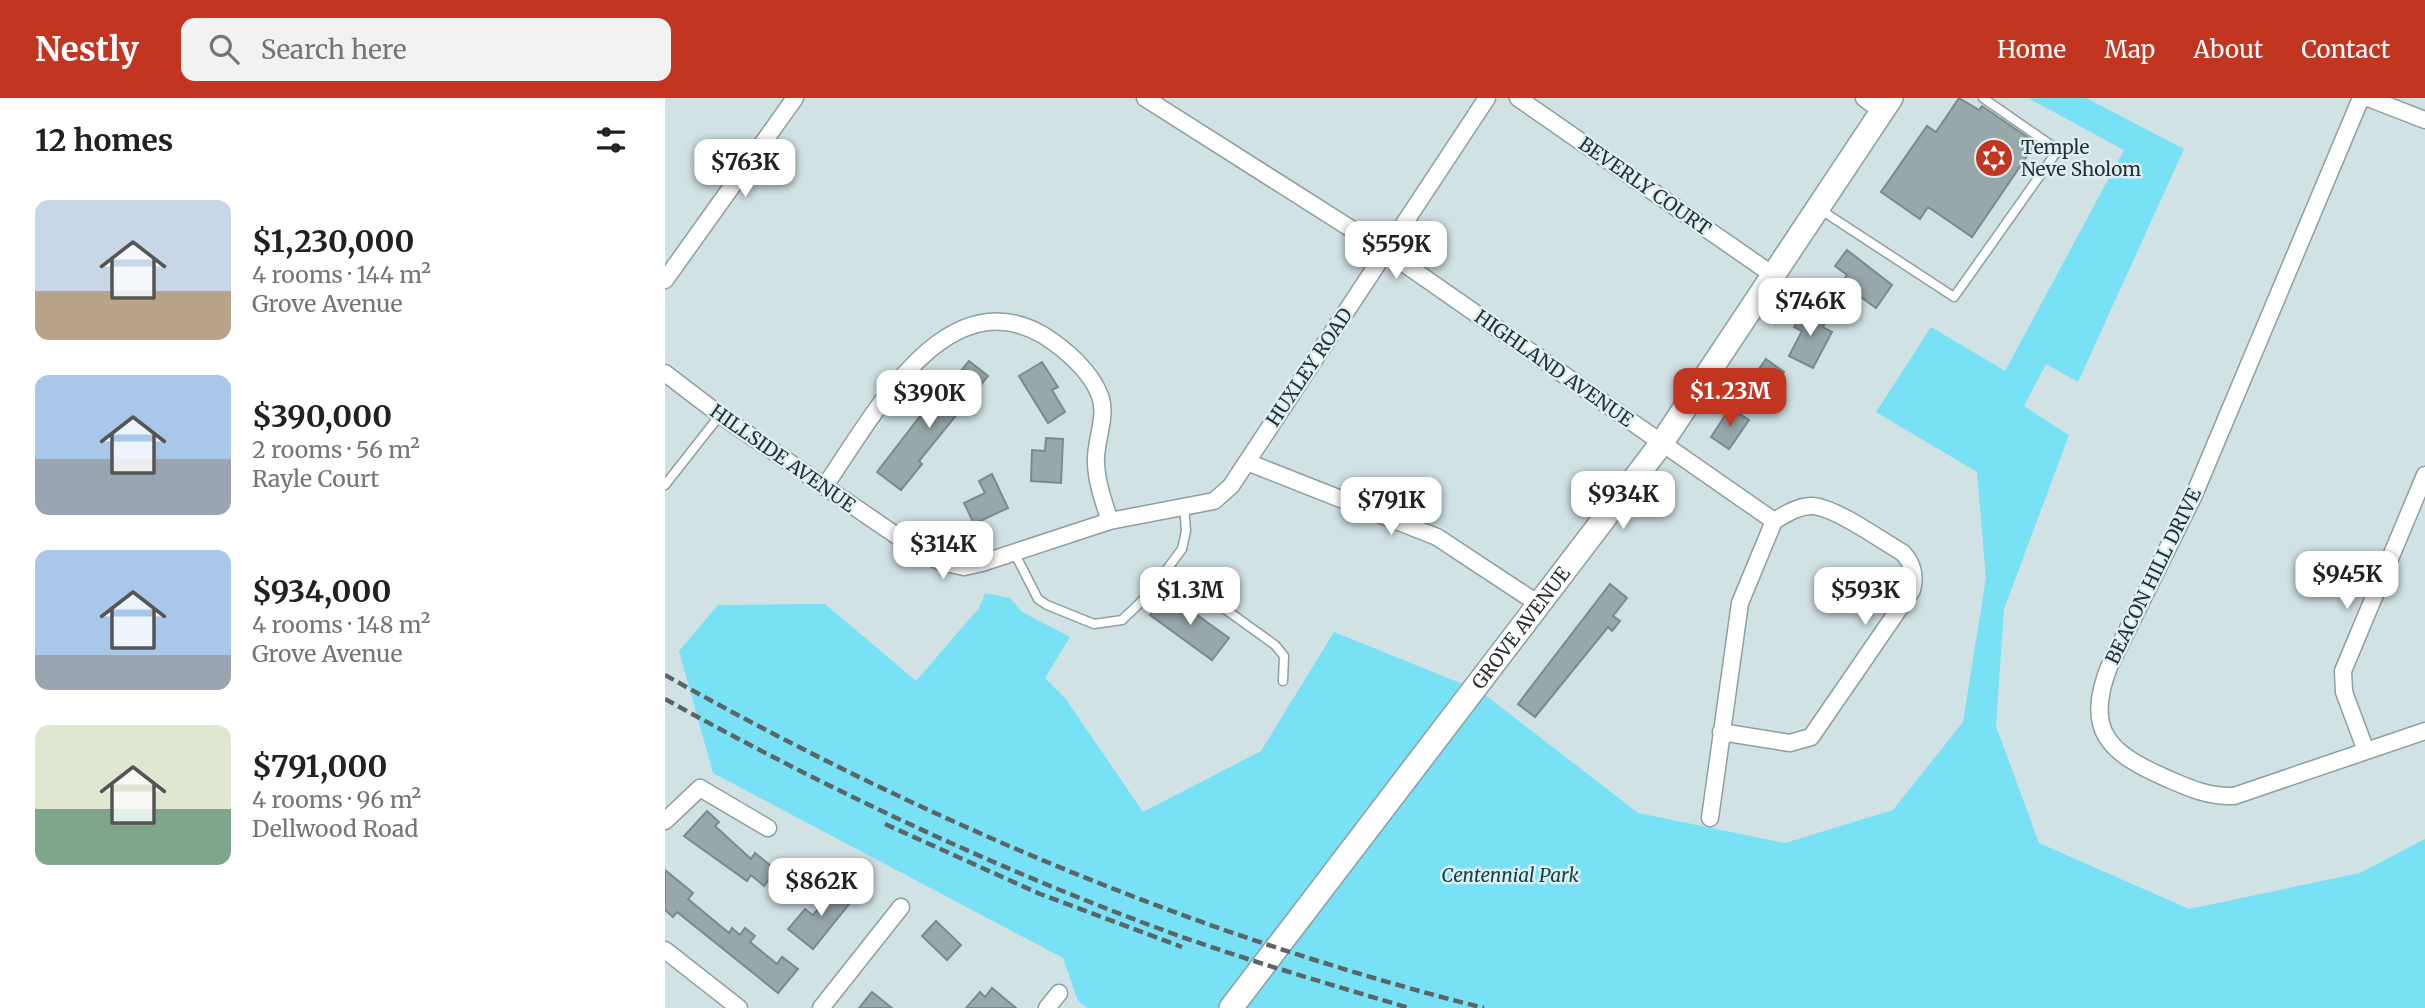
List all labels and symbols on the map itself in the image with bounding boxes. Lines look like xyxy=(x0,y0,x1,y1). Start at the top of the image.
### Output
street label: BEVERLY COURT xyxy=(1574,131,1716,241)
place label: Temple Neve Sholom xyxy=(2021,135,2141,181)
synagogue icon: Temple Neve Sholom xyxy=(1973,137,2015,179)
pin: $763K xyxy=(696,140,794,199)
pin: $559K xyxy=(1347,222,1445,281)
pin: $746K xyxy=(1761,278,1859,338)
street label: HUXLEY ROAD xyxy=(1261,303,1357,431)
street label: HIGHLAND AVENUE xyxy=(1470,304,1638,432)
pin: $1.23M xyxy=(1673,368,1787,428)
pin: $390K xyxy=(880,370,978,430)
street label: HILLSIDE AVENUE xyxy=(706,399,860,517)
pin: $934K xyxy=(1574,472,1672,531)
pin: $791K xyxy=(1342,478,1440,537)
street label: BEACON HILL DRIVE xyxy=(2100,484,2206,668)
pin: $314K xyxy=(894,522,992,581)
pin: $945K xyxy=(2298,552,2396,611)
street label: GROVE AVENUE xyxy=(1467,562,1575,694)
pin: $1.3M xyxy=(1141,568,1239,627)
pin: $593K xyxy=(1816,568,1914,627)
pin: $862K xyxy=(772,858,870,918)
park label: Centennial Park xyxy=(1441,863,1579,887)

